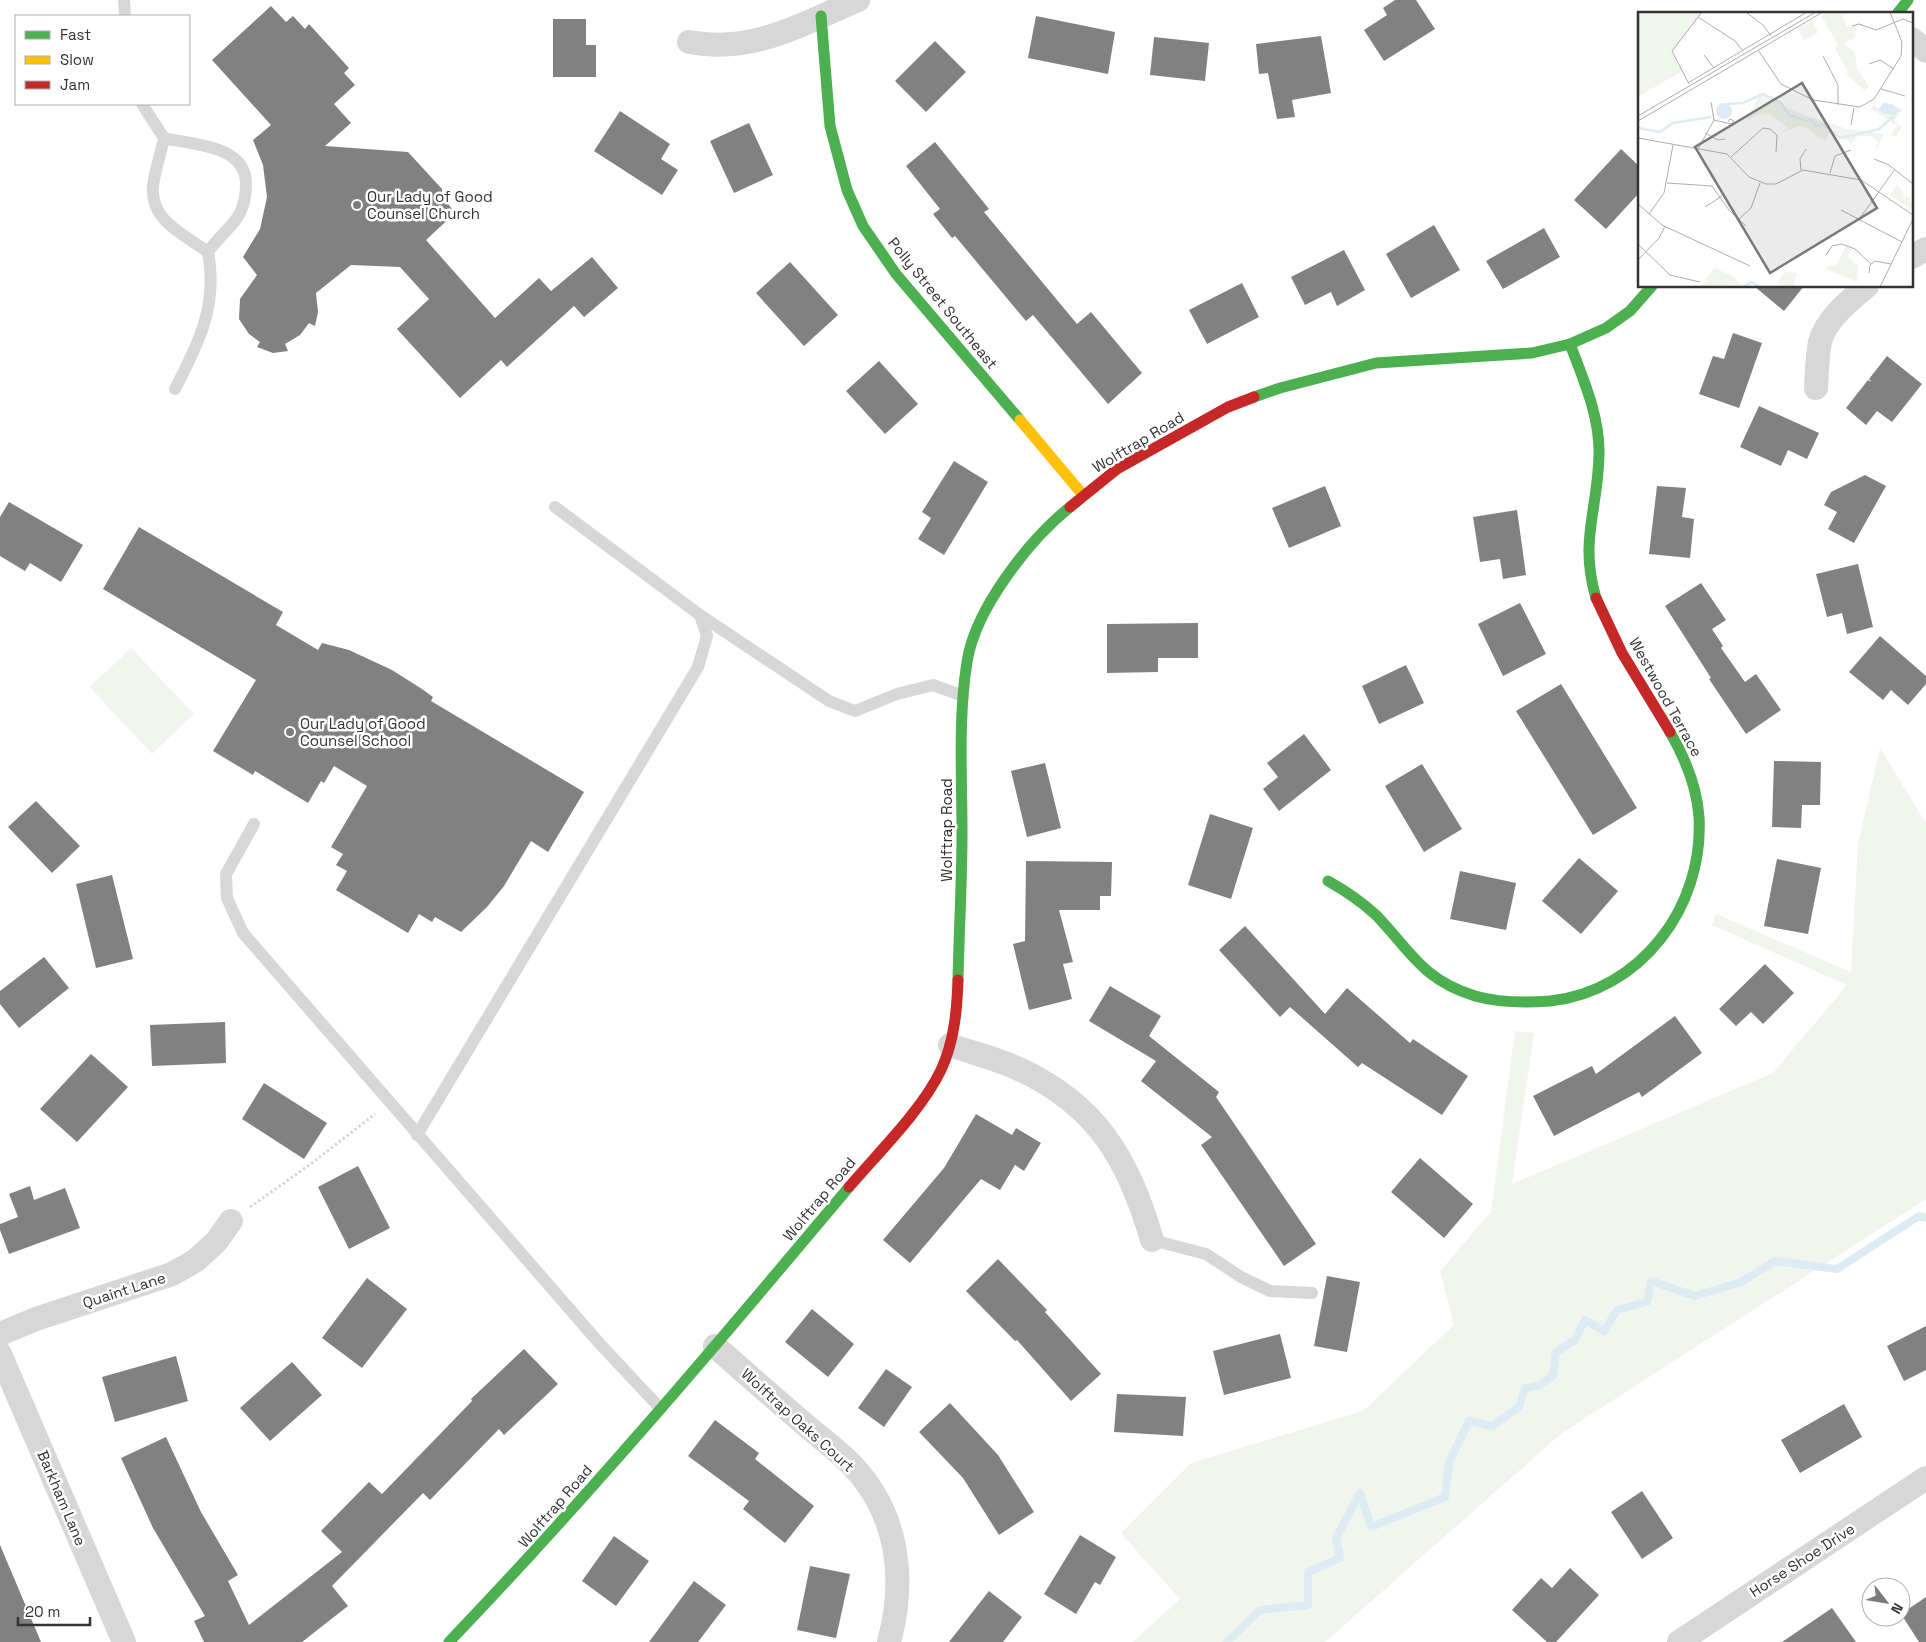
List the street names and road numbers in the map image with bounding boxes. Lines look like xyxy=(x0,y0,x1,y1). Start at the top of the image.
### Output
street label: Polly Street Southeast xyxy=(884,233,1002,373)
street label: Wolftrap Road xyxy=(1089,407,1187,477)
street label: Westwood Terrace xyxy=(1625,634,1707,760)
street label: Wolftrap Road xyxy=(937,778,956,882)
street label: Wolftrap Road xyxy=(778,1153,860,1245)
street label: Quaint Lane xyxy=(80,1268,168,1312)
street label: Wolftrap Oaks Court xyxy=(738,1364,859,1476)
street label: Barkham Lane xyxy=(33,1447,91,1549)
street label: Wolftrap Road xyxy=(514,1461,596,1551)
street label: Horse Shoe Drive xyxy=(1746,1519,1858,1601)

